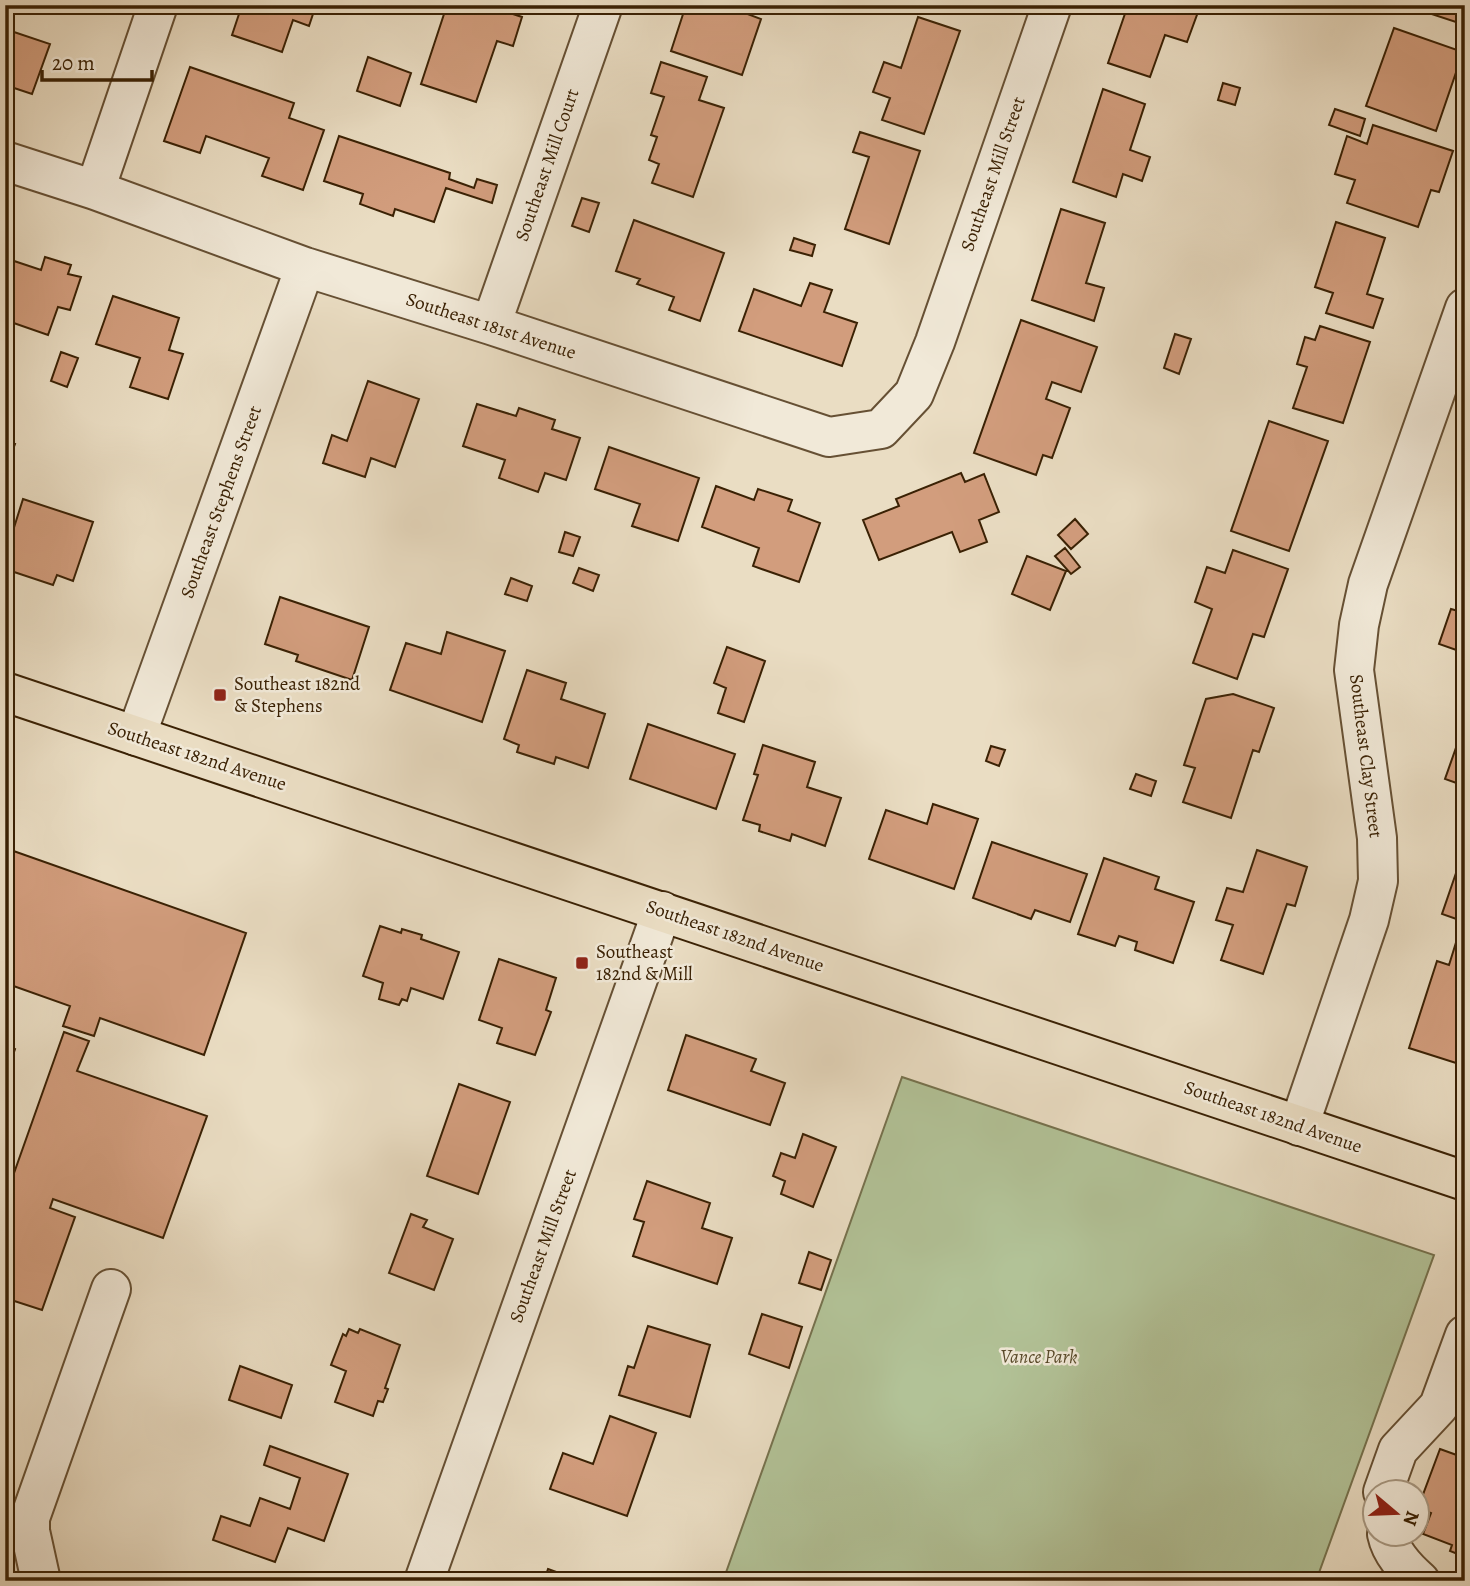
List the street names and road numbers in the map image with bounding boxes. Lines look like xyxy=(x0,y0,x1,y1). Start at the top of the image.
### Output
street label: Southeast Mill Court xyxy=(509,85,585,245)
street label: Southeast Mill Street xyxy=(954,93,1032,255)
street label: Southeast 181st Avenue xyxy=(403,286,579,366)
street label: Southeast Stephens Street xyxy=(174,402,268,602)
street label: Southeast Clay Street xyxy=(1343,673,1389,839)
street label: Southeast 182nd Avenue xyxy=(104,715,290,797)
street label: Southeast 182nd Avenue xyxy=(643,893,827,979)
street label: Southeast 182nd Avenue xyxy=(1181,1074,1365,1160)
street label: Southeast Mill Street xyxy=(503,1165,583,1327)

